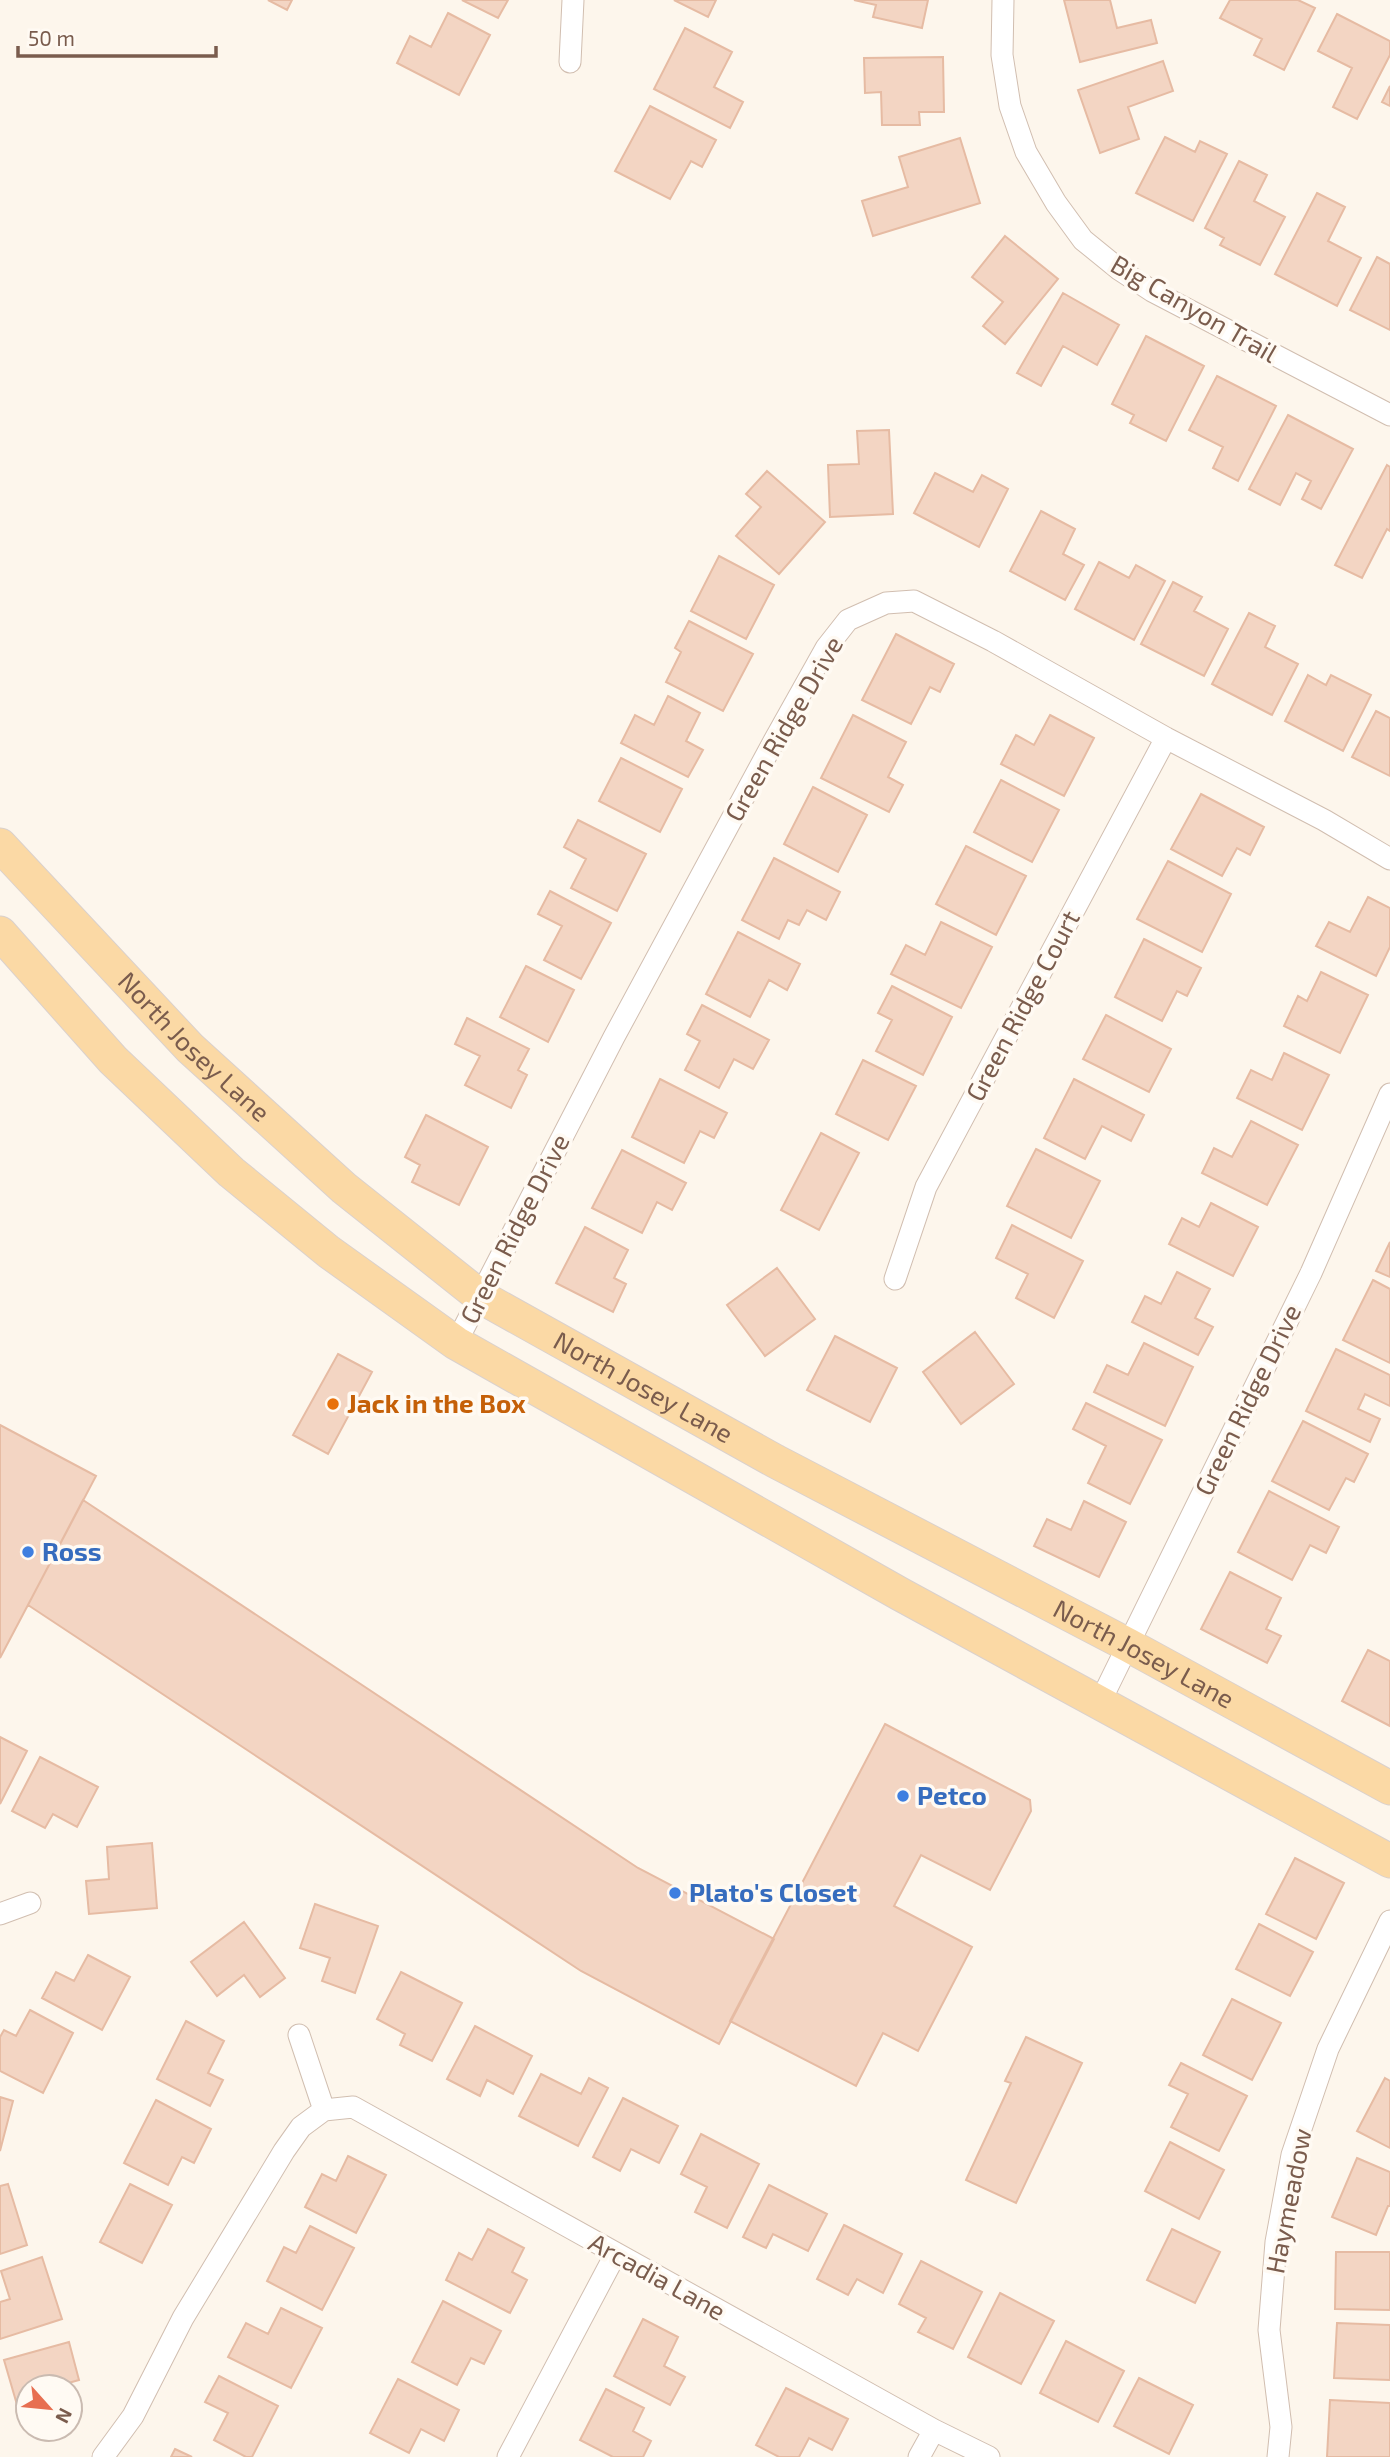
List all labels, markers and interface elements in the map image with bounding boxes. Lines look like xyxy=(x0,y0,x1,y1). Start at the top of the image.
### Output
scale bar xyxy=(18,14,215,58)
text: 50 m xyxy=(28,25,75,50)
street label: Big Canyon Trail xyxy=(1106,247,1284,368)
street label: Green Ridge Drive xyxy=(717,630,848,826)
street label: Green Ridge Court xyxy=(958,905,1085,1106)
street label: North Josey Lane xyxy=(113,965,277,1127)
street label: Green Ridge Drive xyxy=(453,1128,575,1328)
street label: Green Ridge Drive xyxy=(1187,1299,1306,1500)
street label: North Josey Lane xyxy=(549,1324,739,1449)
place label: Jack in the Box xyxy=(347,1387,526,1418)
marker: Jack in the Box xyxy=(325,1396,341,1412)
place label: Ross xyxy=(42,1535,102,1566)
marker: Ross xyxy=(20,1544,36,1560)
street label: North Josey Lane xyxy=(1049,1592,1240,1714)
place label: Petco xyxy=(917,1779,987,1810)
marker: Petco xyxy=(895,1788,911,1804)
place label: Plato's Closet xyxy=(689,1876,857,1907)
marker: Plato's Closet xyxy=(667,1885,683,1901)
street label: Haymeadow xyxy=(1258,2125,1317,2276)
street label: Arcadia Lane xyxy=(584,2225,731,2326)
north arrow xyxy=(14,2373,84,2443)
text: N xyxy=(51,2405,78,2427)

